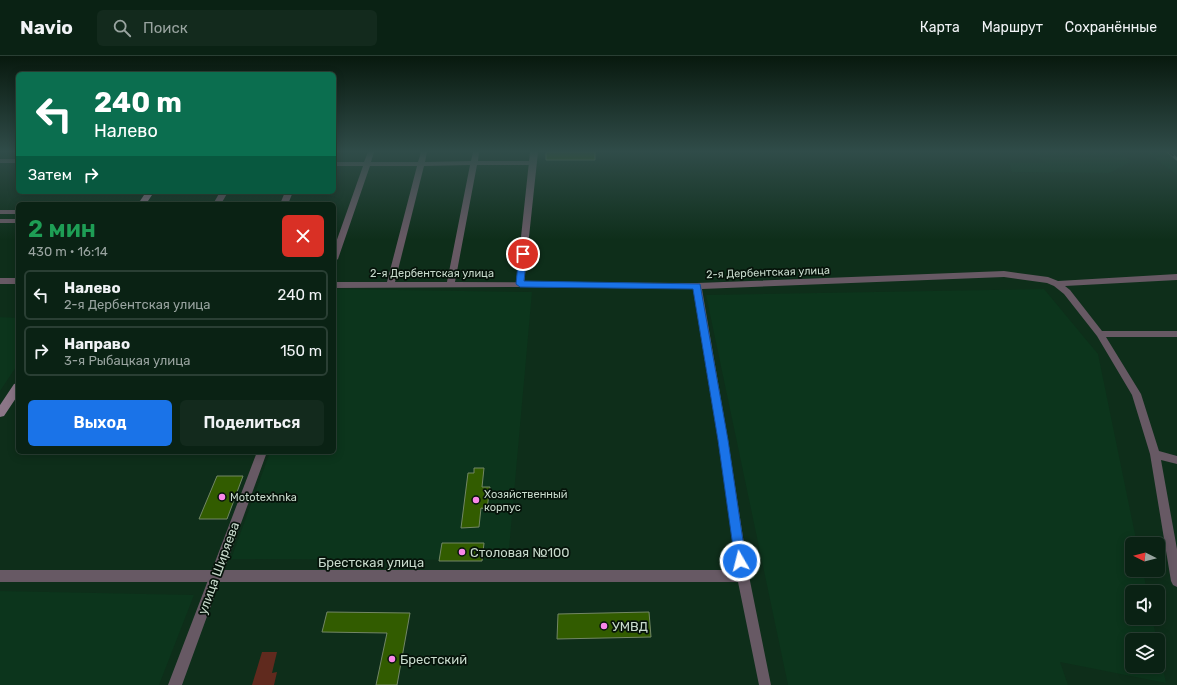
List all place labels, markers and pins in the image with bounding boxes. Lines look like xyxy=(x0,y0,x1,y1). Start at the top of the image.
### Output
pin xyxy=(506,237,540,271)
place label: Хозяйственный корпус xyxy=(484,488,568,514)
place label: Mototexhnka xyxy=(230,491,297,504)
marker: Mototexhnka xyxy=(217,492,227,502)
marker: Хозяйственный корпус xyxy=(471,495,481,505)
place label: Столовая №100 xyxy=(470,545,570,560)
marker: Столовая №100 xyxy=(457,547,467,557)
place label: УМВД xyxy=(612,619,648,634)
marker: УМВД xyxy=(599,621,609,631)
place label: Брестский xyxy=(400,652,467,667)
marker: Брестский xyxy=(387,654,397,664)

